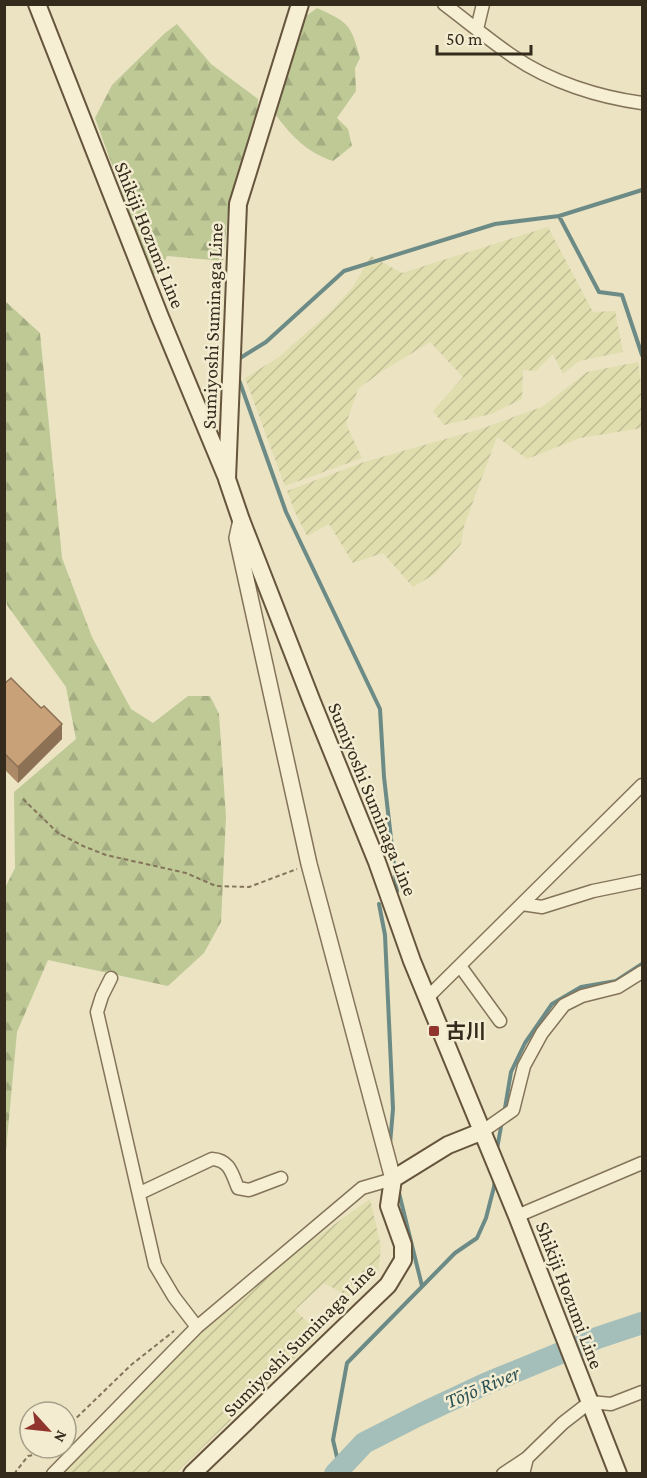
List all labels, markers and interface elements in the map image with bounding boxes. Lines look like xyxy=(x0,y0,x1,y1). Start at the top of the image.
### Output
scale bar xyxy=(437,18,532,56)
text: 50 m xyxy=(446,29,483,49)
street label: Shikiji Hozumi Line xyxy=(110,159,189,312)
street label: Sumiyoshi Suminaga Line xyxy=(197,222,228,430)
street label: Sumiyoshi Suminaga Line xyxy=(323,699,422,899)
place label: 古川 xyxy=(446,1020,486,1042)
marker: 古川 xyxy=(427,1024,441,1038)
street label: Shikiji Hozumi Line xyxy=(531,1218,608,1372)
street label: Sumiyoshi Suminaga Line xyxy=(218,1259,381,1421)
water label: Tōjō River xyxy=(441,1360,524,1413)
north arrow xyxy=(18,1400,78,1460)
text: N xyxy=(51,1428,71,1445)

